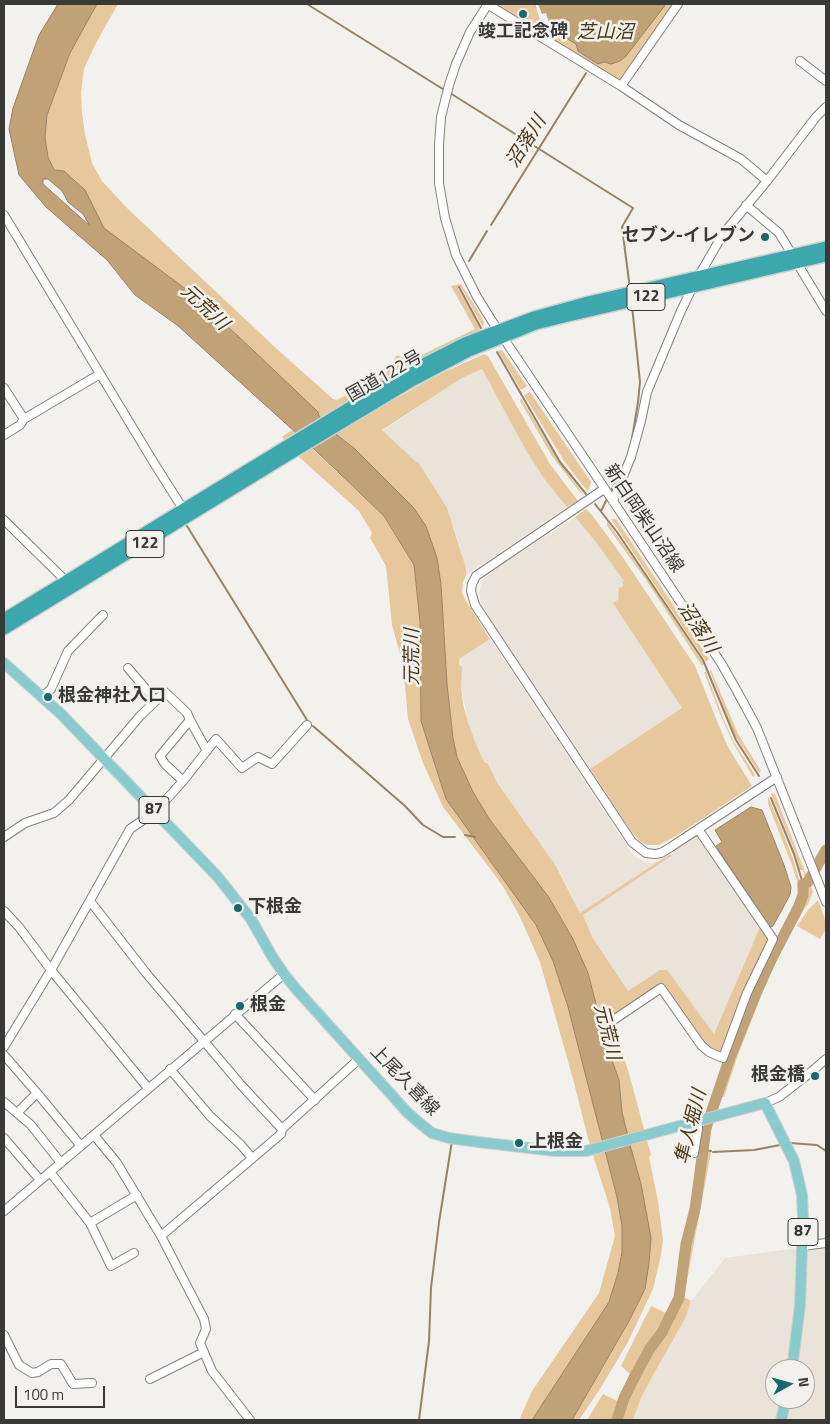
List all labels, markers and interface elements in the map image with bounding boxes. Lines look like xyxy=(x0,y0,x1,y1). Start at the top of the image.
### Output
marker: 竣工記念碑 xyxy=(517,8,529,20)
place label: 竣工記念碑 xyxy=(478,22,568,44)
water label: 芝山沼 xyxy=(577,22,633,44)
water label: 沼落川 xyxy=(502,112,552,172)
place label: セブン-イレブン xyxy=(622,226,755,248)
marker: セブン-イレブン xyxy=(759,231,771,243)
water label: 元荒川 xyxy=(175,280,233,336)
road number: 122 xyxy=(627,284,665,310)
street label: 国道122号 xyxy=(343,347,427,407)
street label: 新白岡柴山沼線 xyxy=(599,461,687,577)
road number: 122 xyxy=(126,530,164,558)
water label: 沼落川 xyxy=(672,598,722,658)
water label: 元荒川 xyxy=(402,629,424,685)
place label: 根金神社入口 xyxy=(58,686,166,708)
marker: 根金神社入口 xyxy=(42,691,54,703)
road number: 87 xyxy=(139,796,169,824)
place label: 下根金 xyxy=(248,897,302,919)
marker: 下根金 xyxy=(232,902,244,914)
place label: 根金 xyxy=(250,995,286,1017)
marker: 根金 xyxy=(234,1000,246,1012)
water label: 元荒川 xyxy=(588,1002,624,1062)
street label: 上尾久喜線 xyxy=(365,1041,443,1121)
place label: 根金橋 xyxy=(751,1065,805,1087)
marker: 根金橋 xyxy=(809,1070,821,1082)
water label: 隼人堀川 xyxy=(672,1087,712,1167)
place label: 上根金 xyxy=(529,1132,583,1154)
marker: 上根金 xyxy=(513,1137,525,1149)
road number: 87 xyxy=(788,1218,818,1246)
north arrow xyxy=(765,1359,815,1409)
scale bar xyxy=(18,1376,108,1408)
text: N xyxy=(793,1376,815,1388)
text: 100 m xyxy=(23,1383,64,1406)

